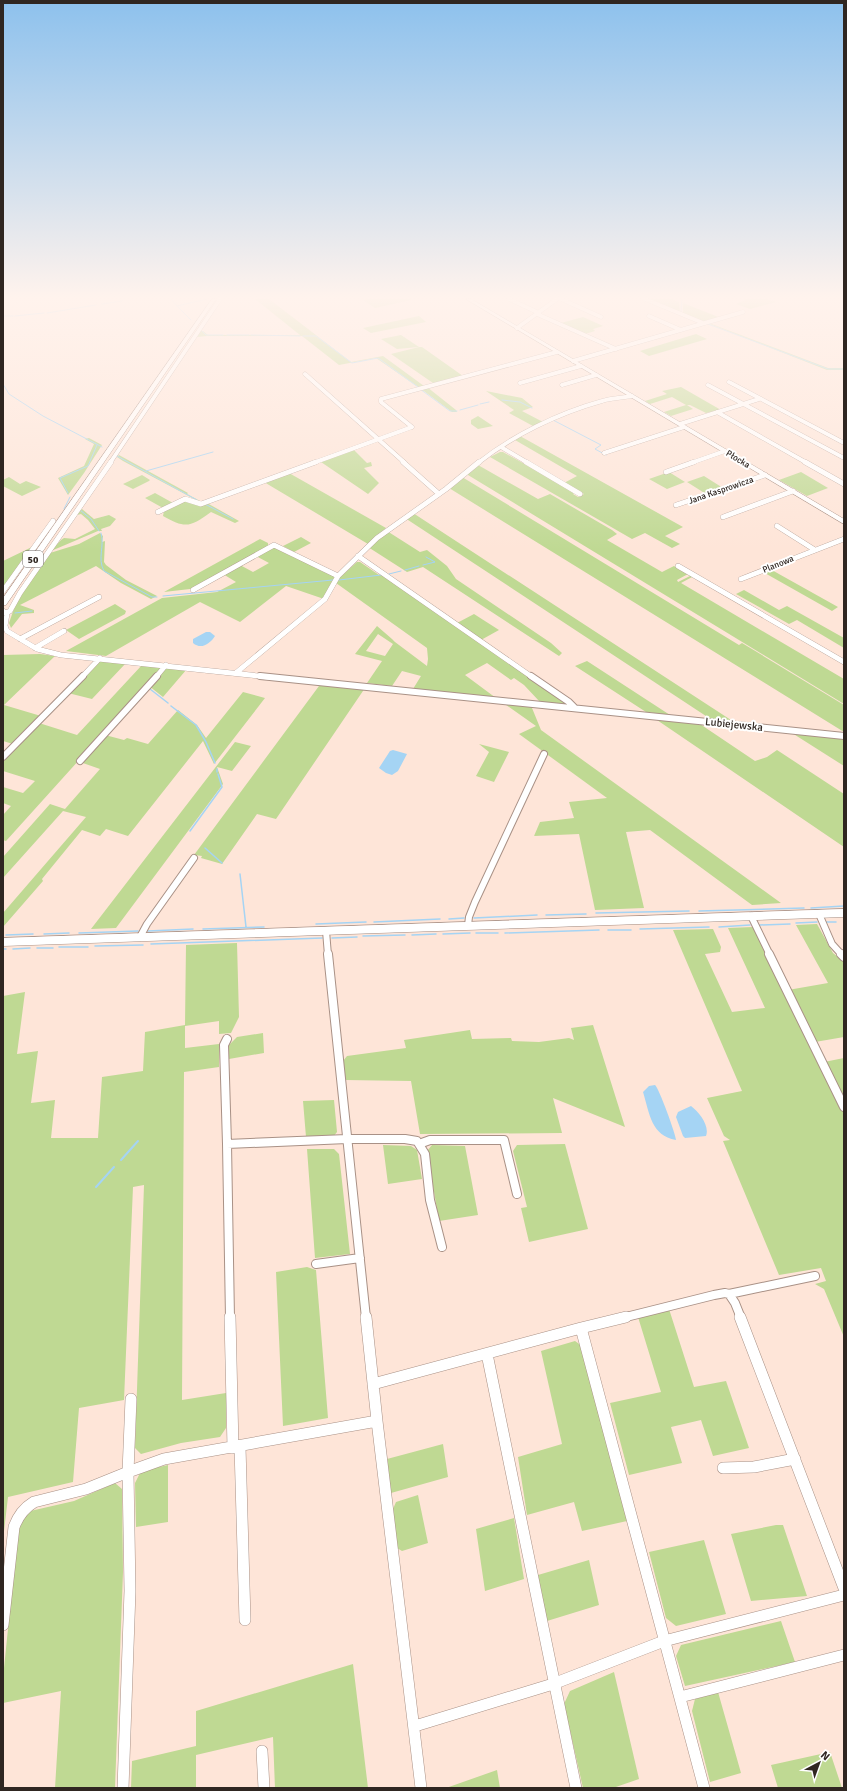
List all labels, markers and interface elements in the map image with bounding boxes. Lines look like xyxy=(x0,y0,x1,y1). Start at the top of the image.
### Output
street label: Płocka xyxy=(724,448,752,471)
street label: Jana Kasprowicza xyxy=(687,474,756,507)
road number: 50 xyxy=(23,551,43,567)
street label: Planowa xyxy=(761,553,796,576)
street label: Lubiejewska xyxy=(704,715,764,734)
north arrow xyxy=(799,1743,839,1783)
text: N xyxy=(818,1748,832,1763)

